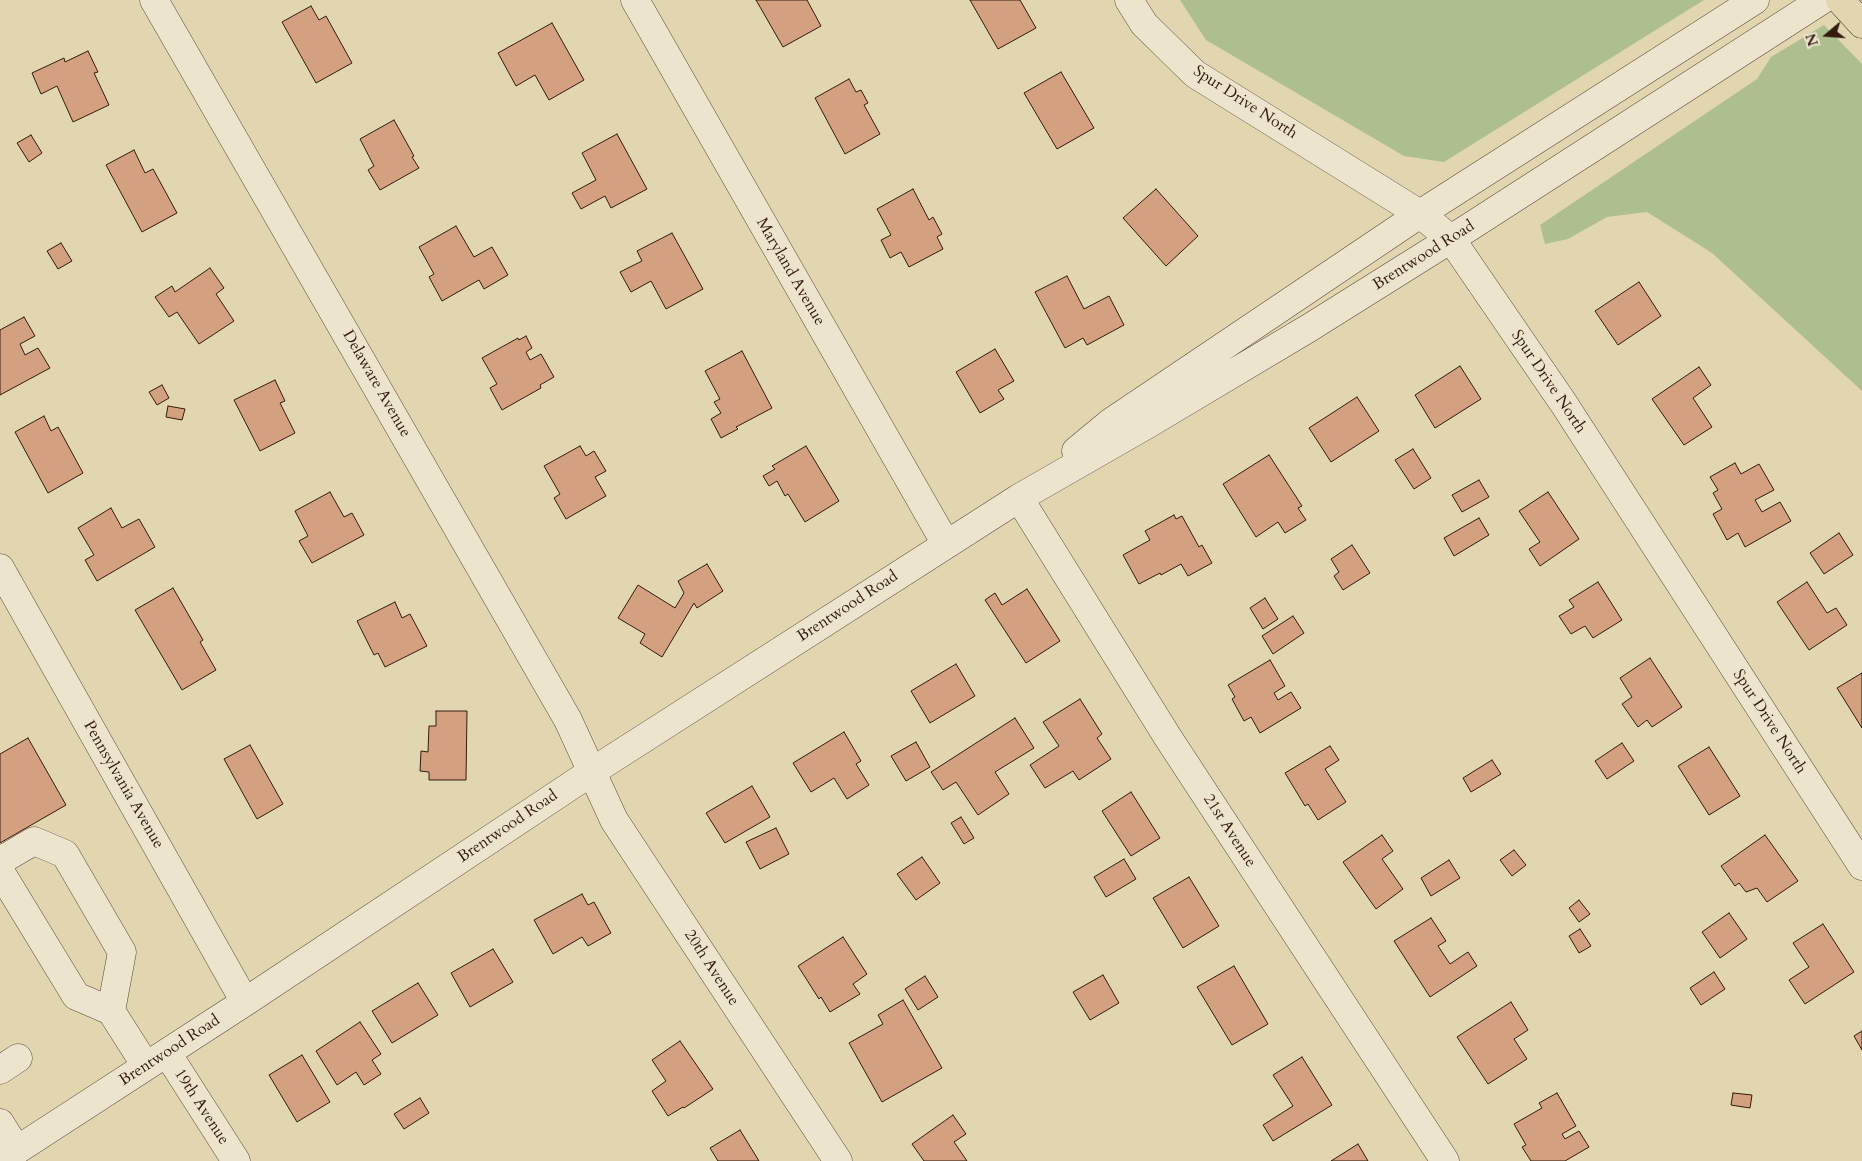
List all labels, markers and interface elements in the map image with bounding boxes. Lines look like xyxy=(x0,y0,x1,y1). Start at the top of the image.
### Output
north arrow xyxy=(1802,10,1852,60)
text: N xyxy=(1801,31,1823,49)
street label: Spur Drive North xyxy=(1189,62,1301,144)
street label: Maryland Avenue xyxy=(751,215,829,329)
street label: Brentwood Road xyxy=(1370,217,1478,295)
street label: Delaware Avenue xyxy=(338,327,414,441)
street label: Spur Drive North xyxy=(1506,327,1590,437)
street label: Brentwood Road xyxy=(794,567,902,647)
street label: Spur Drive North xyxy=(1728,666,1810,778)
street label: Pennsylvania Avenue xyxy=(79,718,167,852)
street label: Brentwood Road xyxy=(454,787,562,867)
street label: 21st Avenue xyxy=(1198,791,1260,871)
street label: 20th Avenue xyxy=(679,927,743,1009)
street label: Brentwood Road xyxy=(116,1011,224,1091)
street label: 19th Avenue xyxy=(169,1066,233,1148)

